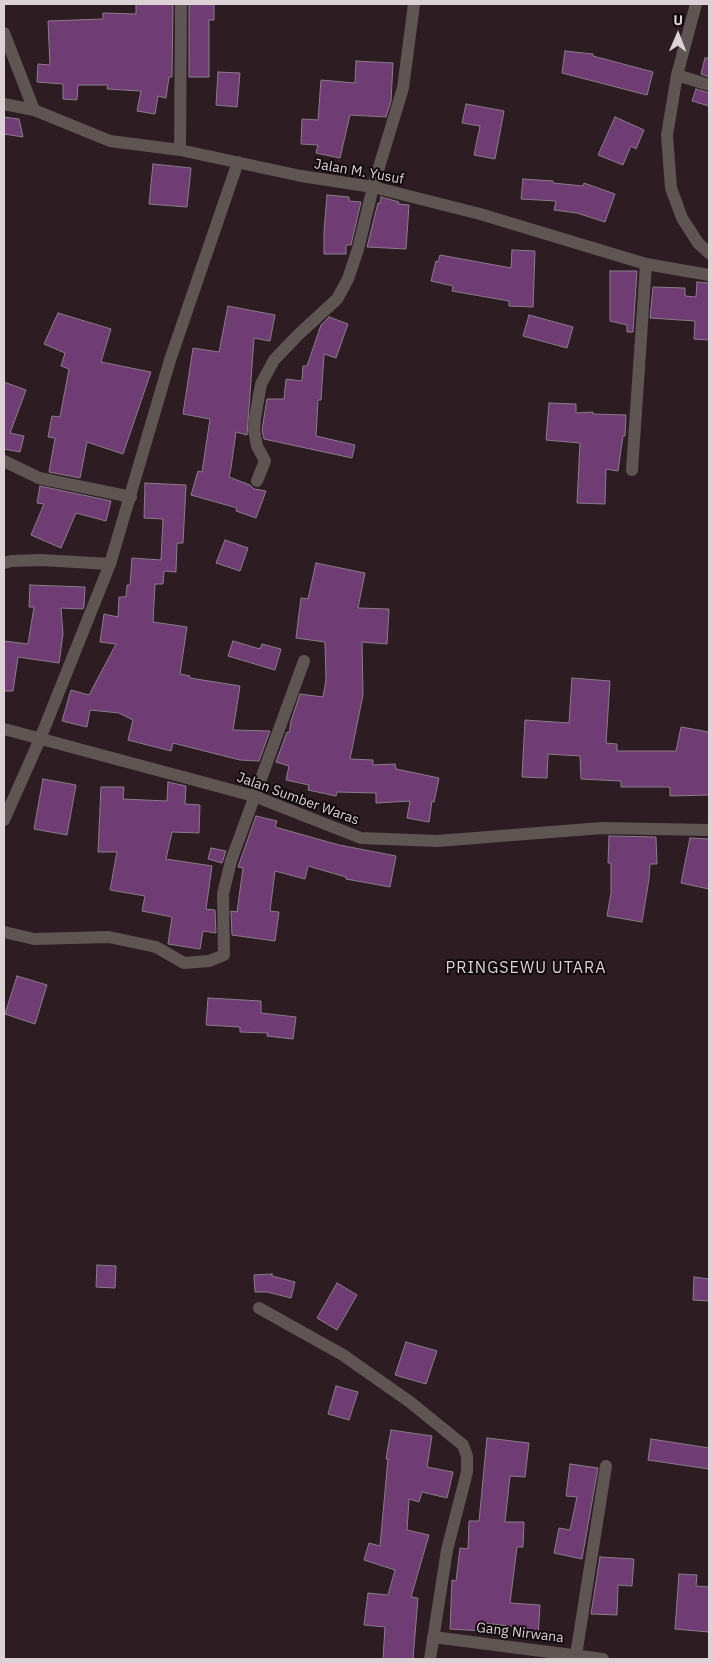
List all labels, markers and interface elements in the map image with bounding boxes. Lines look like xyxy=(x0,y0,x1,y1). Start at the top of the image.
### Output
north arrow xyxy=(653,10,703,60)
text: U xyxy=(673,11,683,29)
street label: Jalan M. Yusuf xyxy=(313,156,405,188)
street label: Jalan Sumber Waras xyxy=(235,769,361,829)
district label: PRINGSEWU UTARA xyxy=(444,958,608,978)
street label: Gang Nirwana xyxy=(475,1619,565,1647)

